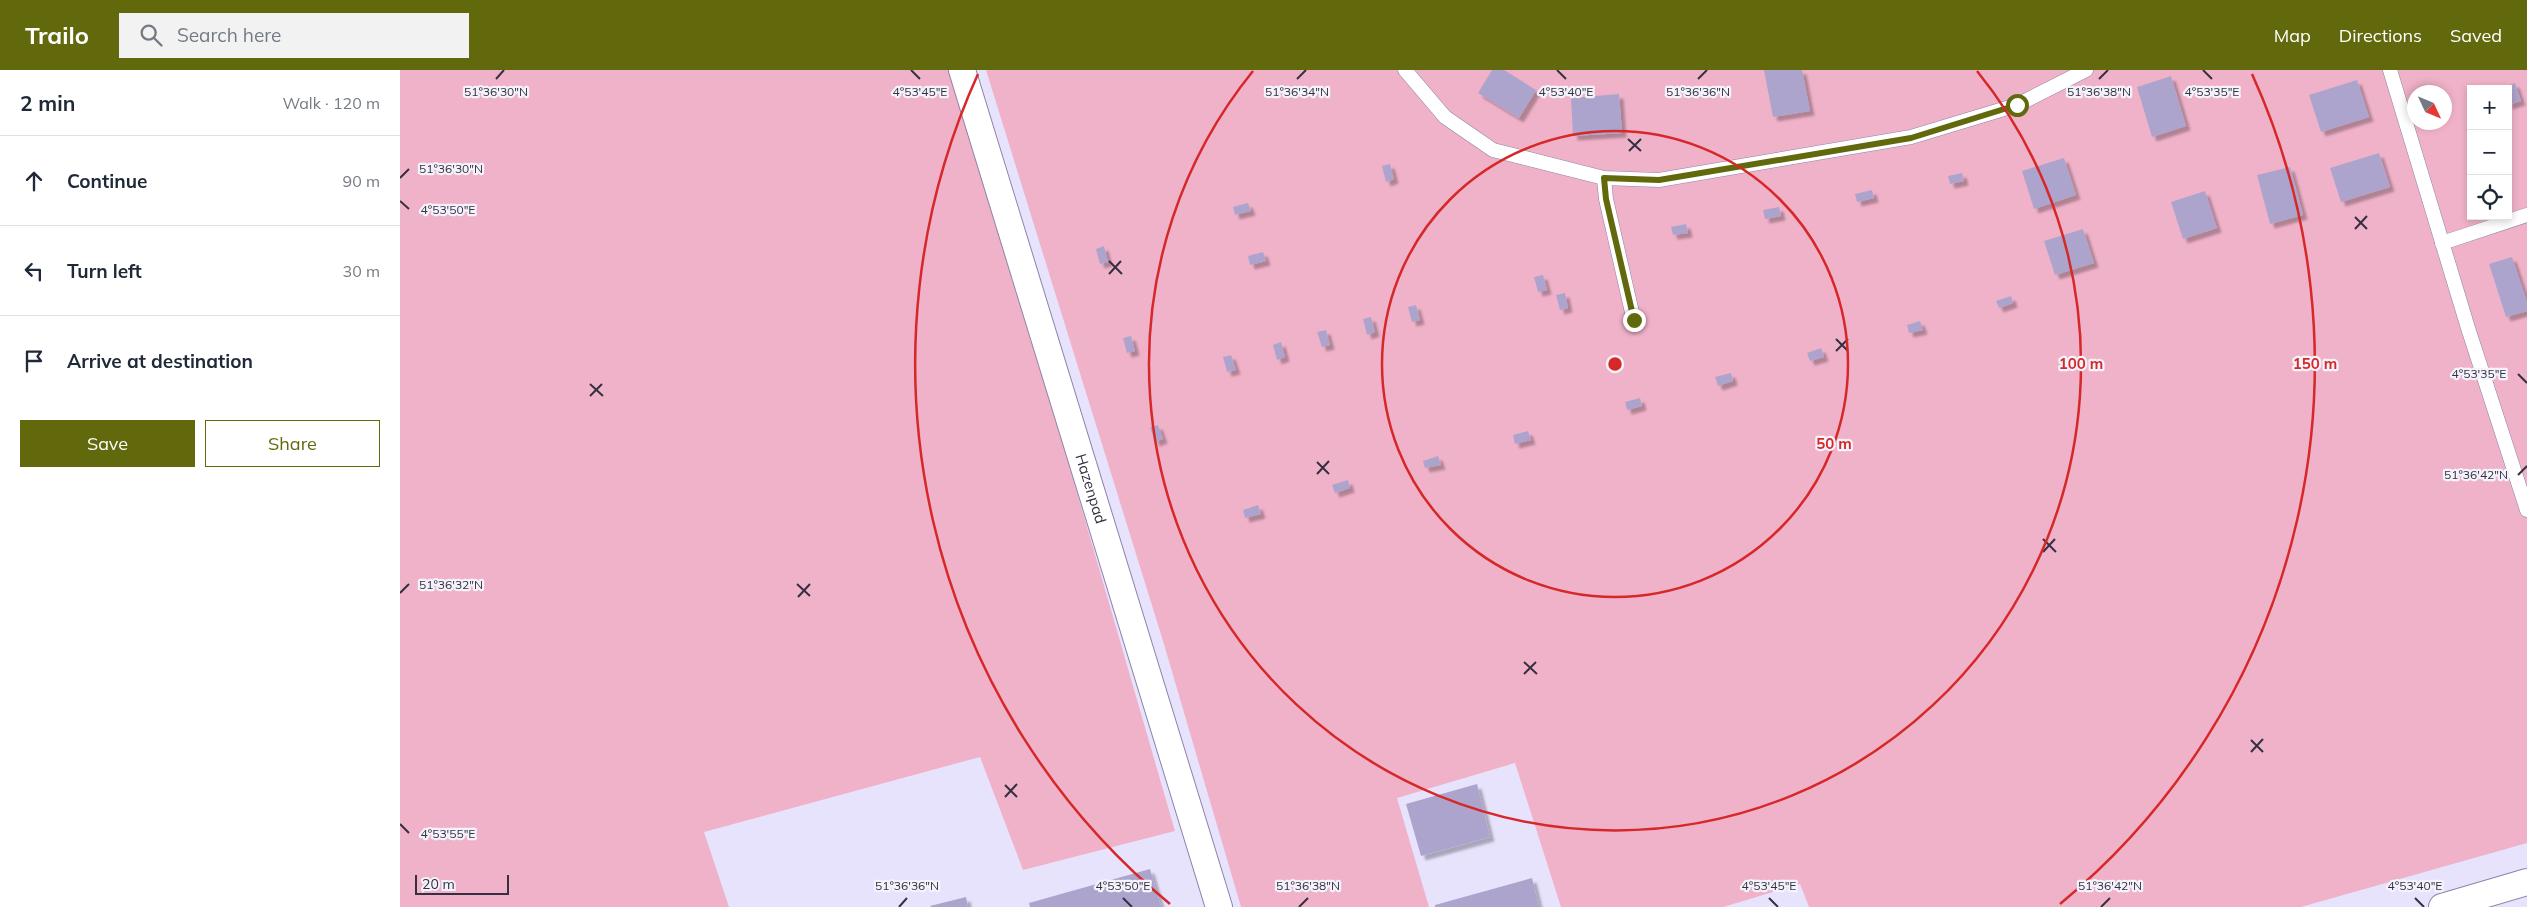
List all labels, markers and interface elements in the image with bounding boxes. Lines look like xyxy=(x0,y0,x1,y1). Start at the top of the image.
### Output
search box xyxy=(119,13,469,58)
text: Trailo xyxy=(25,20,89,50)
icon: search xyxy=(137,21,165,49)
text: Search here xyxy=(177,23,281,47)
text: Map xyxy=(2274,24,2311,47)
text: Directions xyxy=(2339,24,2422,47)
text: Saved xyxy=(2450,24,2502,47)
text: 51°36'30"N xyxy=(464,84,528,99)
text: 4°53'45"E xyxy=(893,84,947,99)
text: 51°36'34"N xyxy=(1265,84,1329,99)
text: 4°53'40"E xyxy=(1539,84,1593,99)
text: 51°36'36"N xyxy=(1666,84,1730,99)
text: 51°36'38"N xyxy=(2067,84,2131,99)
text: 4°53'35"E xyxy=(2185,84,2239,99)
north arrow xyxy=(2407,85,2452,130)
map controls xyxy=(2467,85,2512,220)
button: + xyxy=(2467,85,2512,130)
text: 2 min xyxy=(20,90,75,116)
text: Walk · 120 m xyxy=(282,93,380,113)
route start xyxy=(2006,94,2029,117)
button: − xyxy=(2467,130,2512,175)
text: 51°36'30"N xyxy=(419,161,483,176)
icon: ahead xyxy=(20,167,48,195)
text: Continue xyxy=(67,169,147,193)
text: 90 m xyxy=(343,171,380,191)
button: locate xyxy=(2467,175,2512,220)
text: 4°53'50"E xyxy=(421,202,475,217)
icon: left xyxy=(20,257,48,285)
text: Turn left xyxy=(67,259,142,283)
text: 30 m xyxy=(343,261,380,281)
route end xyxy=(1623,309,1646,332)
icon: arrive xyxy=(20,347,48,375)
text: Arrive at destination xyxy=(67,349,253,373)
text: 100 m xyxy=(2059,354,2103,373)
text: 150 m xyxy=(2293,354,2337,373)
centre of rings xyxy=(1606,355,1624,373)
text: 4°53'35"E xyxy=(2452,366,2506,381)
button: Save xyxy=(20,420,195,467)
button: Share xyxy=(205,420,380,467)
text: 50 m xyxy=(1816,434,1852,453)
street label: Hazenpad xyxy=(1071,451,1111,526)
text: 51°36'42"N xyxy=(2444,467,2508,482)
text: 51°36'32"N xyxy=(419,577,483,592)
text: 4°53'55"E xyxy=(421,826,475,841)
scale bar xyxy=(415,872,509,895)
text: 20 m xyxy=(422,875,455,893)
text: 51°36'36"N xyxy=(875,878,939,893)
text: 4°53'50"E xyxy=(1096,878,1150,893)
text: 51°36'38"N xyxy=(1276,878,1340,893)
text: 4°53'45"E xyxy=(1742,878,1796,893)
text: 51°36'42"N xyxy=(2078,878,2142,893)
text: 4°53'40"E xyxy=(2388,878,2442,893)

